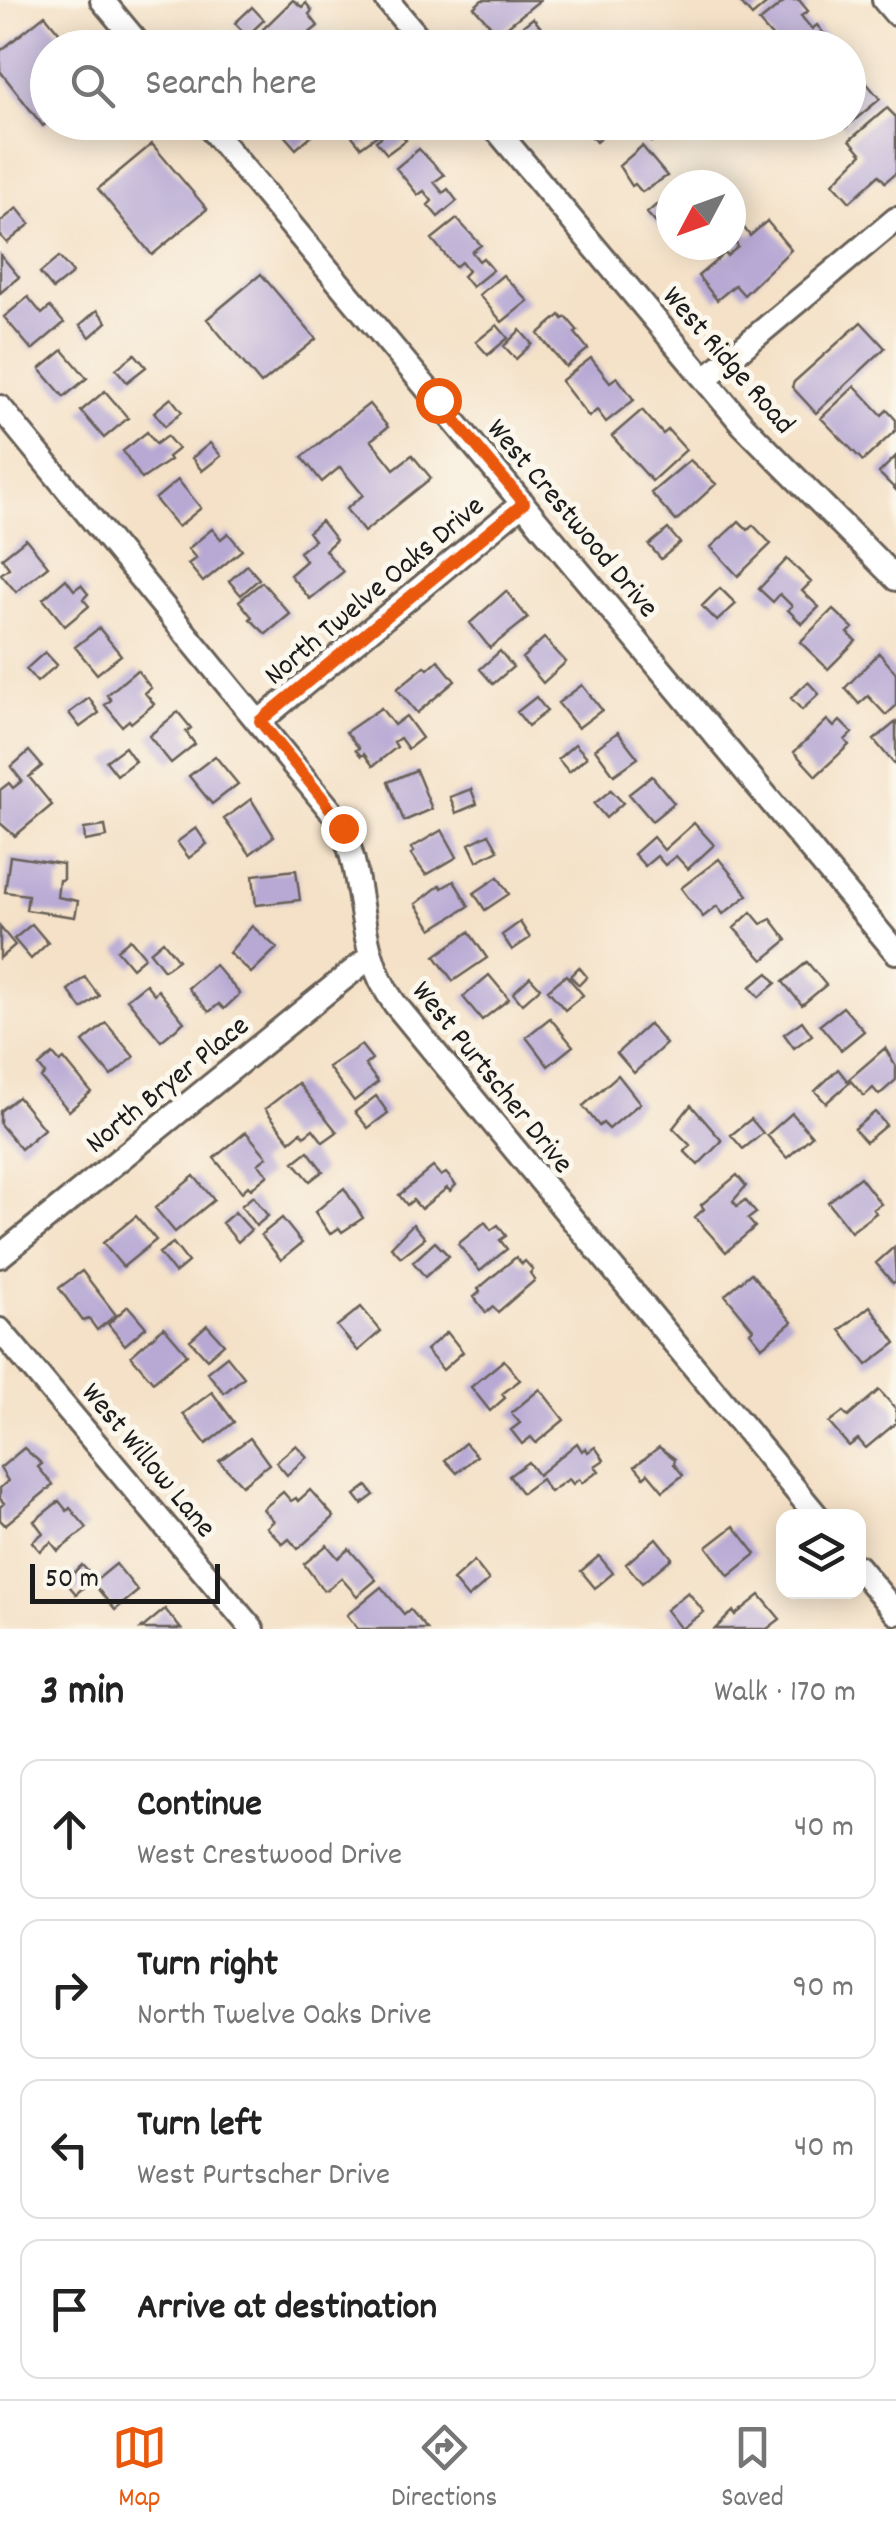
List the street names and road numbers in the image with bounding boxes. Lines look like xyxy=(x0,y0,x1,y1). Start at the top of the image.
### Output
street label: West Ridge Road xyxy=(650,278,803,446)
street label: West Crestwood Drive xyxy=(474,411,667,629)
street label: North Twelve Oaks Drive xyxy=(256,487,495,698)
street label: West Purtscher Drive xyxy=(399,973,582,1185)
street label: North Bryer Place xyxy=(78,1007,260,1166)
street label: West Willow Lane xyxy=(69,1375,224,1549)

